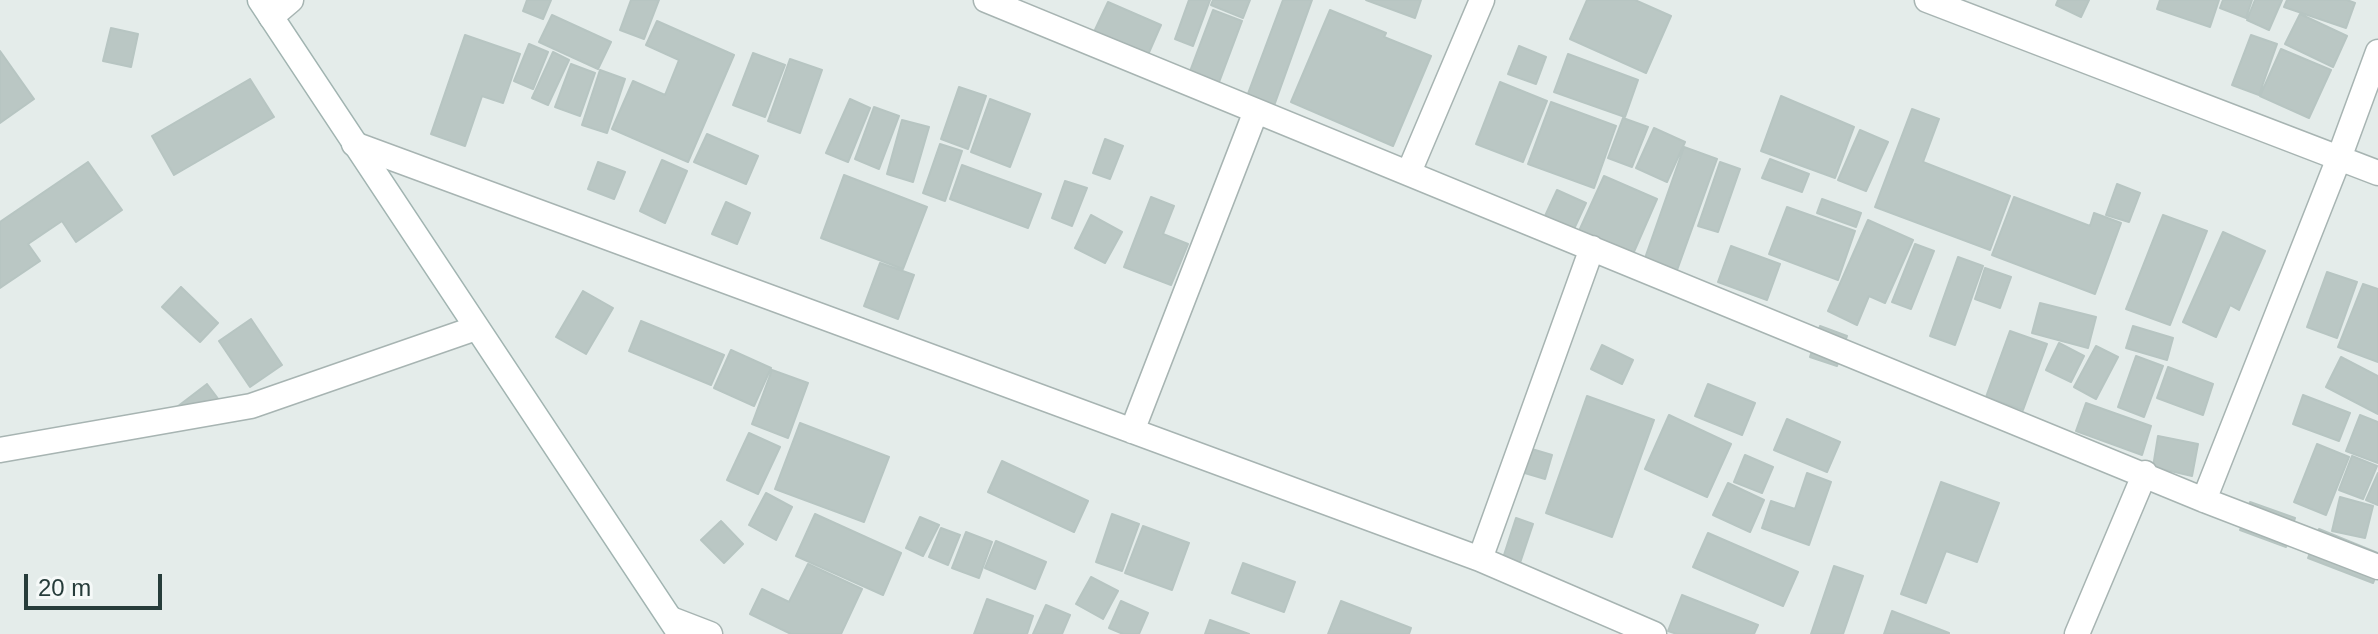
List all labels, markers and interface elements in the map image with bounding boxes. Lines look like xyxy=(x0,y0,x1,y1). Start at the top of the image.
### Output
scale bar xyxy=(28,558,166,608)
text: 20 m xyxy=(38,574,91,601)

